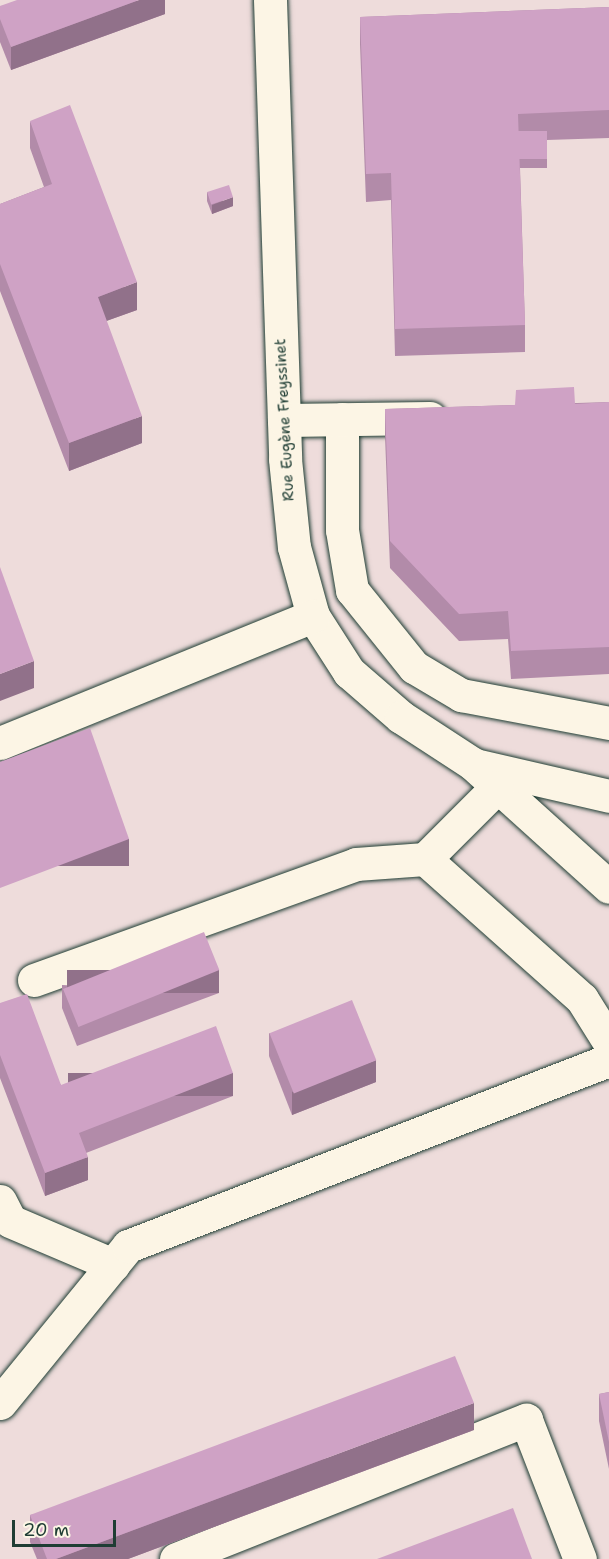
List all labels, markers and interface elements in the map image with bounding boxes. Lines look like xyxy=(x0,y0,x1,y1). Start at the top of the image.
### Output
street label: Rue Eugène Freyssinet xyxy=(272,338,298,502)
scale bar xyxy=(15,1508,118,1546)
text: 20 m xyxy=(23,1518,69,1542)

